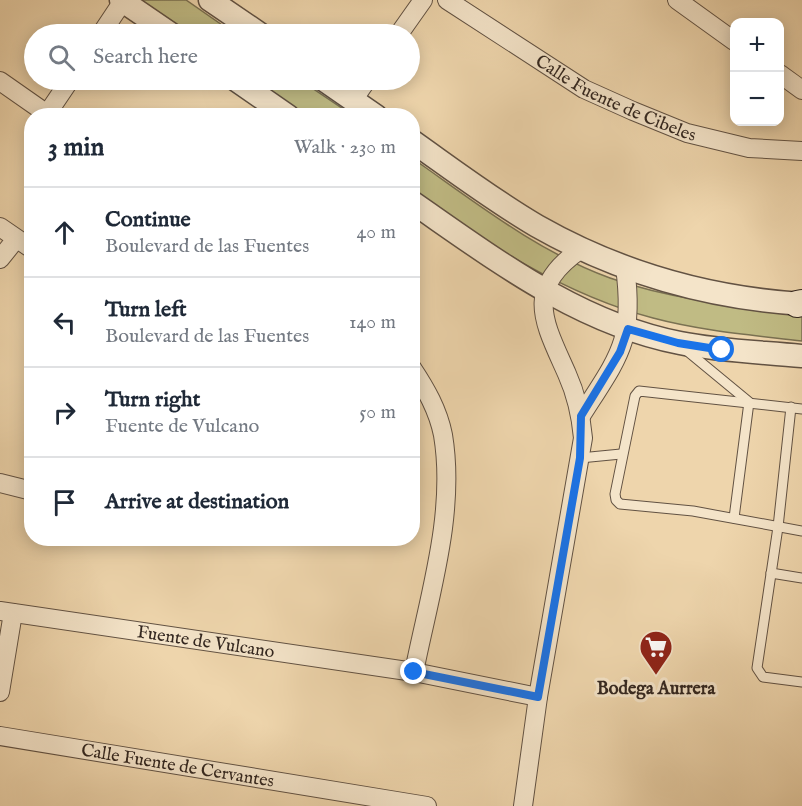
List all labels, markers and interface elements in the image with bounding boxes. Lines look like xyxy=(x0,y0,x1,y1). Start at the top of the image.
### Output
map controls xyxy=(730,18,784,126)
button: + xyxy=(730,18,784,72)
search box xyxy=(24,24,420,90)
icon: search xyxy=(45,41,78,74)
text: Search here xyxy=(93,43,198,71)
street label: Calle Fuente de Cibeles xyxy=(530,50,698,148)
button: − xyxy=(730,72,784,126)
text: 3 min xyxy=(48,131,104,164)
text: Walk · 230 m xyxy=(294,135,396,160)
text: Continue xyxy=(105,206,191,234)
icon: ahead xyxy=(48,216,81,249)
text: 40 m xyxy=(357,220,396,245)
text: Boulevard de las Fuentes xyxy=(105,234,309,259)
text: Turn left xyxy=(105,296,187,324)
icon: left xyxy=(48,306,81,339)
text: 140 m xyxy=(349,310,396,335)
text: Boulevard de las Fuentes xyxy=(105,324,309,349)
route start xyxy=(708,336,734,362)
text: Turn right xyxy=(105,386,200,414)
icon: right xyxy=(48,396,81,429)
text: 50 m xyxy=(359,400,396,425)
text: Fuente de Vulcano xyxy=(105,414,259,439)
icon: arrive xyxy=(48,486,81,519)
text: Arrive at destination xyxy=(105,488,289,516)
street label: Fuente de Vulcano xyxy=(135,621,276,664)
supermarket icon: Bodega Aurrera xyxy=(638,629,674,676)
route end xyxy=(400,658,426,684)
place label: Bodega Aurrera xyxy=(597,678,716,701)
street label: Calle Fuente de Cervantes xyxy=(79,739,276,794)

